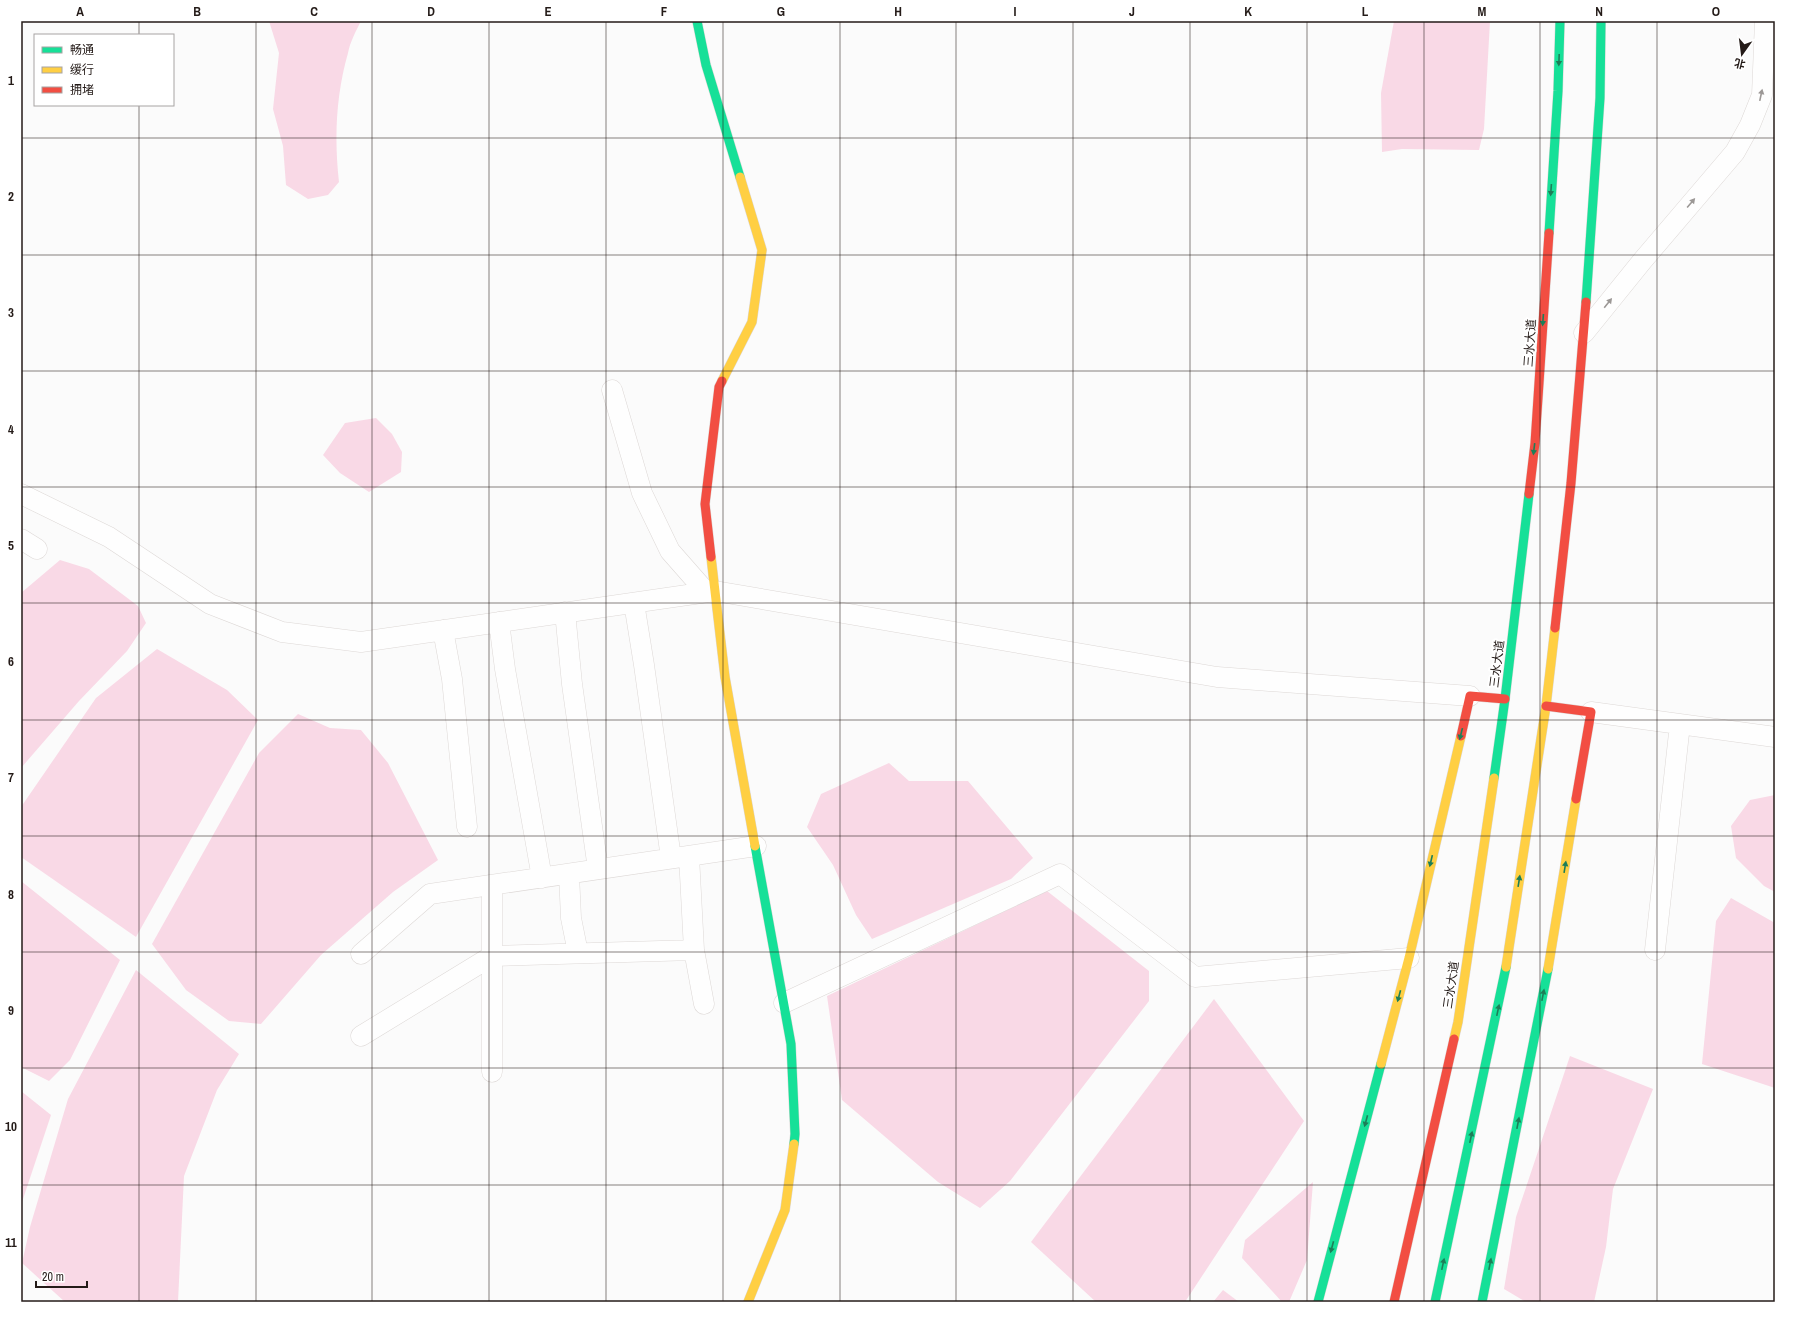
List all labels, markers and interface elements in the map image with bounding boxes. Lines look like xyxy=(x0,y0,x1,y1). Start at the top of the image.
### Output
text: A xyxy=(76,3,84,20)
text: B xyxy=(193,3,201,20)
text: C xyxy=(310,3,318,20)
text: D xyxy=(427,3,435,20)
text: E xyxy=(544,3,552,20)
text: F xyxy=(661,3,668,20)
text: G xyxy=(777,3,785,20)
text: H xyxy=(894,3,902,20)
text: I xyxy=(1014,3,1017,20)
text: J xyxy=(1129,3,1135,20)
text: K xyxy=(1244,3,1252,20)
text: L xyxy=(1362,3,1369,20)
text: M xyxy=(1478,3,1487,20)
text: N xyxy=(1595,3,1603,20)
text: O xyxy=(1712,3,1720,20)
legend xyxy=(34,34,174,106)
north arrow xyxy=(1722,34,1762,74)
text: 畅通 xyxy=(70,42,94,58)
one-way arrow xyxy=(1555,54,1562,66)
text: 北 xyxy=(1733,56,1747,72)
text: 缓行 xyxy=(70,62,94,78)
text: 1 xyxy=(8,72,14,89)
text: 拥堵 xyxy=(70,82,94,98)
one-way arrow xyxy=(1758,89,1764,101)
one-way arrow xyxy=(1548,184,1555,196)
text: 2 xyxy=(8,188,14,205)
one-way arrow xyxy=(1687,198,1696,208)
one-way arrow xyxy=(1604,298,1613,309)
text: 3 xyxy=(8,304,14,321)
one-way arrow xyxy=(1540,313,1547,326)
street label: 三水大道 xyxy=(1520,318,1540,368)
text: 4 xyxy=(8,421,14,438)
one-way arrow xyxy=(1531,443,1538,455)
text: 5 xyxy=(8,537,14,554)
street label: 三水大道 xyxy=(1486,639,1508,689)
text: 6 xyxy=(8,653,14,670)
one-way arrow xyxy=(1458,728,1464,741)
text: 7 xyxy=(8,769,14,786)
one-way arrow xyxy=(1428,855,1434,867)
one-way arrow xyxy=(1563,861,1569,873)
one-way arrow xyxy=(1516,875,1522,887)
text: 8 xyxy=(8,886,14,903)
street label: 三水大道 xyxy=(1440,960,1462,1010)
one-way arrow xyxy=(1541,989,1547,1001)
one-way arrow xyxy=(1396,990,1402,1002)
text: 9 xyxy=(8,1002,14,1019)
one-way arrow xyxy=(1495,1003,1501,1016)
one-way arrow xyxy=(1362,1115,1368,1127)
one-way arrow xyxy=(1515,1116,1521,1129)
text: 10 xyxy=(5,1118,17,1135)
one-way arrow xyxy=(1468,1131,1474,1143)
text: 11 xyxy=(5,1234,17,1251)
one-way arrow xyxy=(1329,1241,1335,1253)
one-way arrow xyxy=(1441,1258,1447,1270)
one-way arrow xyxy=(1487,1258,1493,1270)
scale bar xyxy=(36,1263,87,1289)
text: 20 m xyxy=(42,1269,64,1285)

